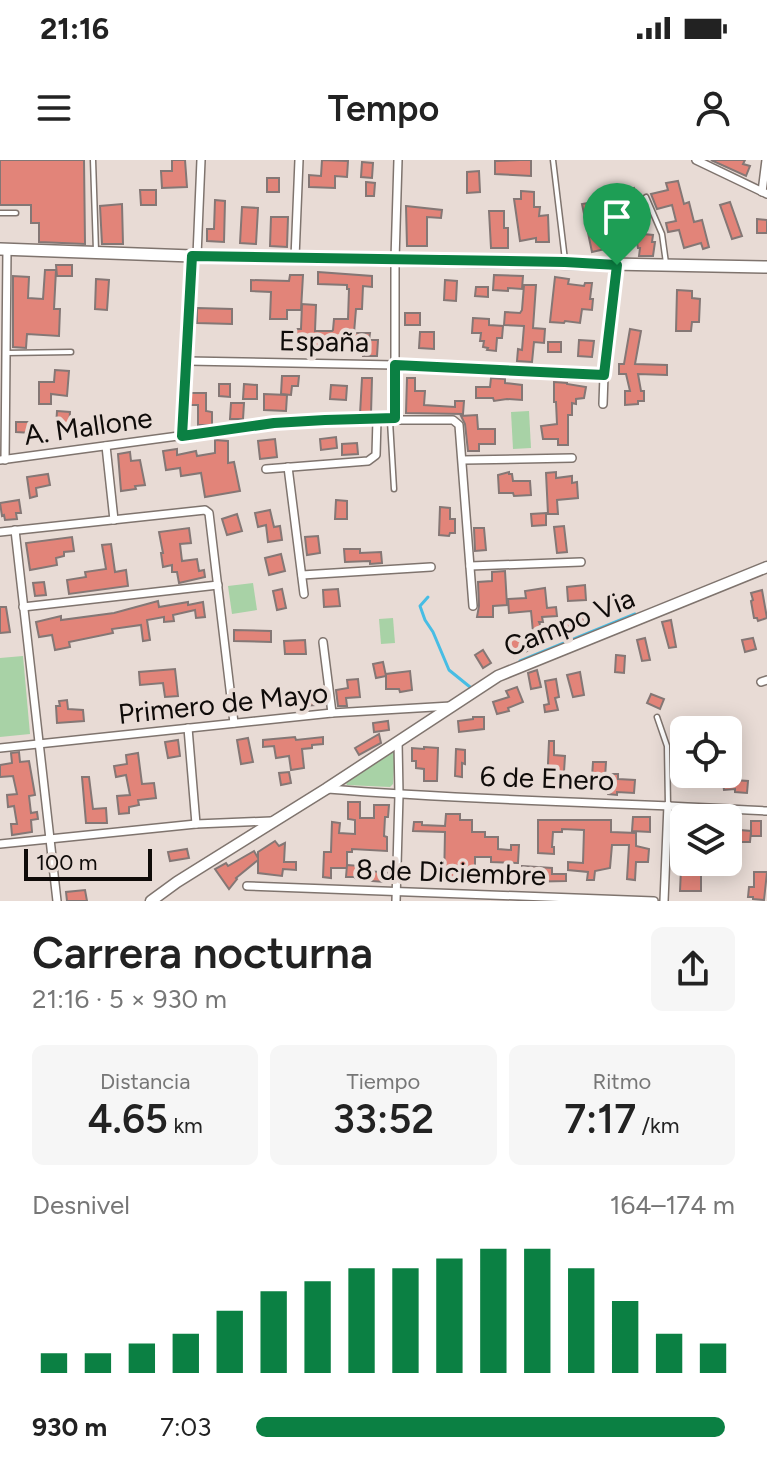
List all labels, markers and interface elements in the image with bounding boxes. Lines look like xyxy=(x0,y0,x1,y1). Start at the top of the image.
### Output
text: 21:16 xyxy=(40,10,109,47)
icon: menu xyxy=(32,86,76,130)
icon: person xyxy=(691,86,735,130)
text: Tempo xyxy=(328,87,439,130)
pin xyxy=(583,183,651,265)
icon: arrive xyxy=(595,195,639,239)
street label: España xyxy=(279,323,369,359)
street label: A. Mallone xyxy=(22,400,154,452)
street label: Campo Via xyxy=(499,580,639,664)
street label: Primero de Mayo xyxy=(116,675,330,731)
map controls xyxy=(670,716,742,876)
button: locate xyxy=(670,716,742,788)
street label: 6 de Enero xyxy=(479,759,615,797)
button: layers xyxy=(670,804,742,876)
scale bar xyxy=(24,845,152,881)
text: 100 m xyxy=(36,849,97,876)
street label: 8 de Diciembre xyxy=(355,852,547,892)
text: Carrera nocturna xyxy=(32,926,373,979)
button: share xyxy=(651,927,735,1011)
text: 21:16 · 5 × 930 m xyxy=(32,983,227,1015)
text: Distancia xyxy=(100,1068,190,1095)
text: Tiempo xyxy=(347,1068,420,1095)
text: Ritmo xyxy=(592,1068,651,1095)
text: 4.65 xyxy=(88,1095,168,1143)
text: 33:52 xyxy=(333,1095,434,1143)
text: 7:17 xyxy=(564,1095,636,1143)
text: km xyxy=(168,1112,203,1139)
text: /km xyxy=(636,1112,679,1139)
text: Desnivel xyxy=(32,1189,130,1221)
text: 164–174 m xyxy=(610,1189,735,1221)
text: 930 m xyxy=(32,1411,107,1443)
text: 7:03 xyxy=(160,1411,211,1443)

